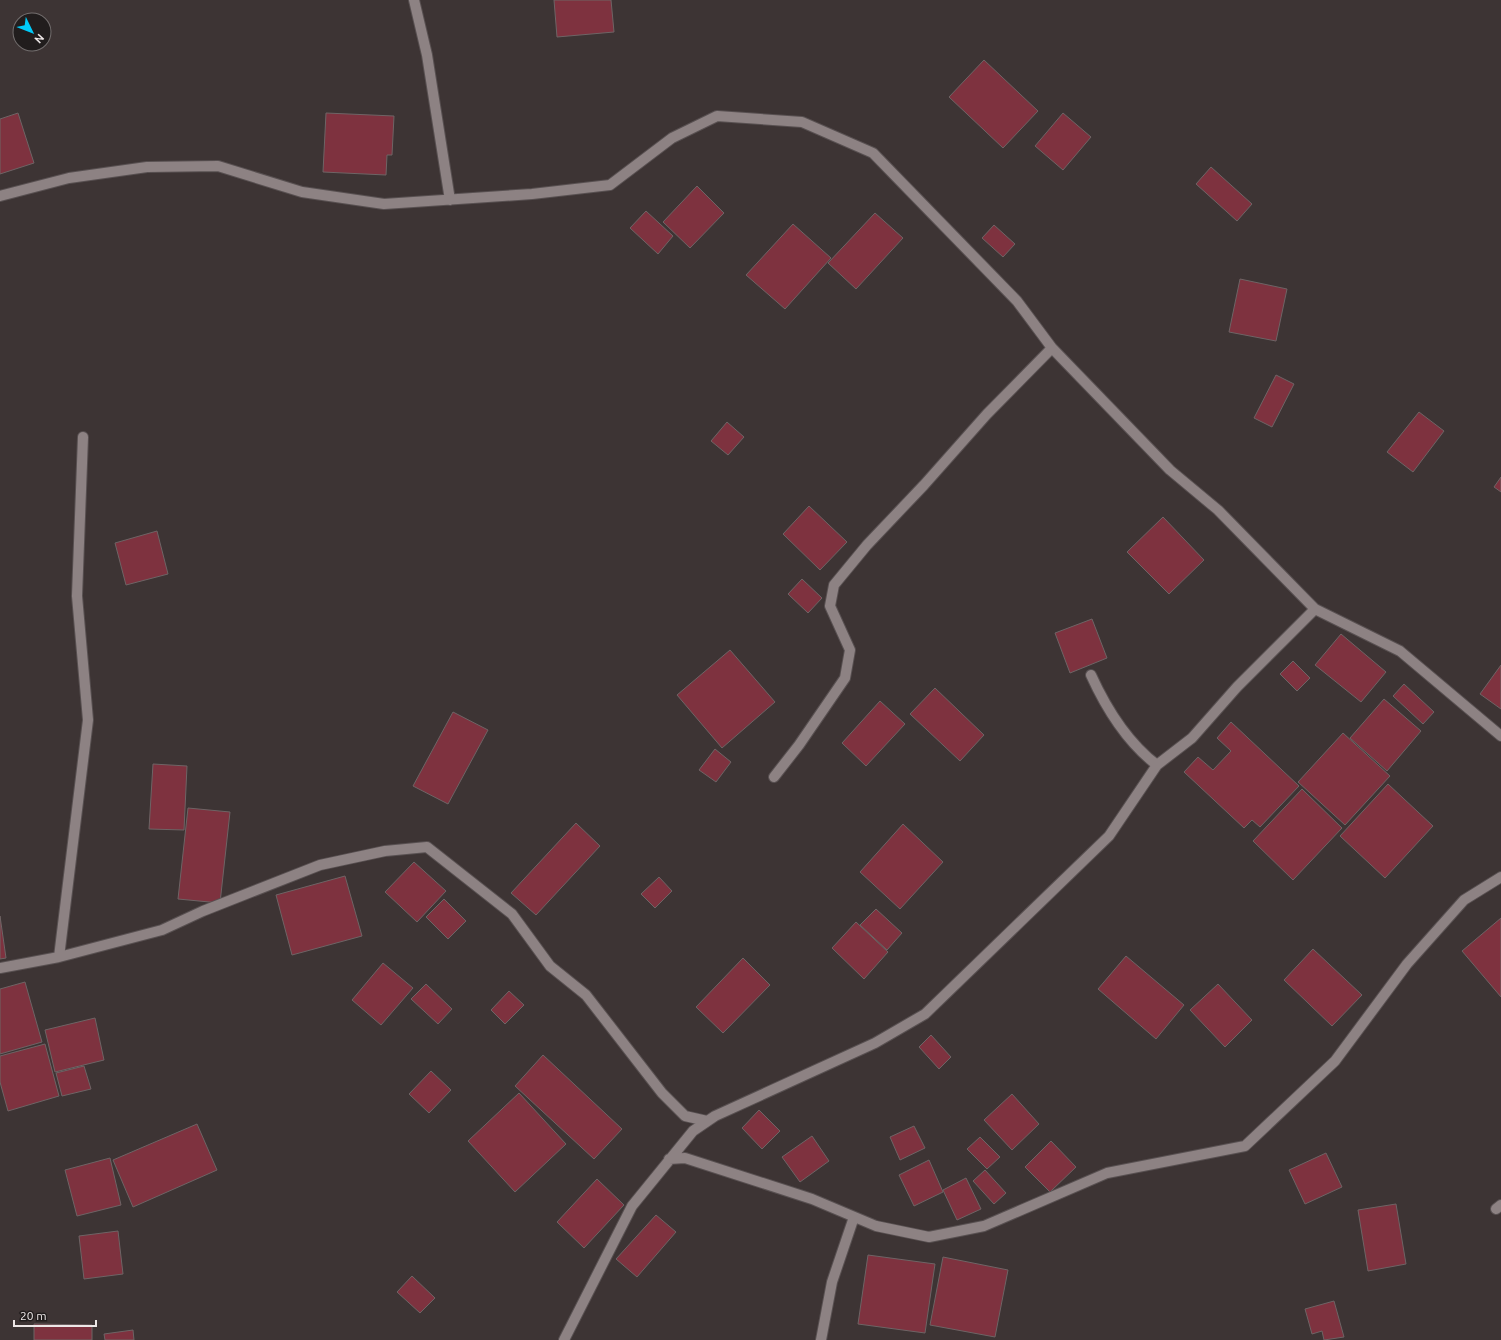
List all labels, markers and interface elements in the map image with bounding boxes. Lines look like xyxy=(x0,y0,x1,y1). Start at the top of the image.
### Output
north arrow xyxy=(12,12,52,52)
text: N xyxy=(32,32,47,46)
scale bar xyxy=(14,1302,96,1328)
text: 20 m xyxy=(20,1309,47,1322)

